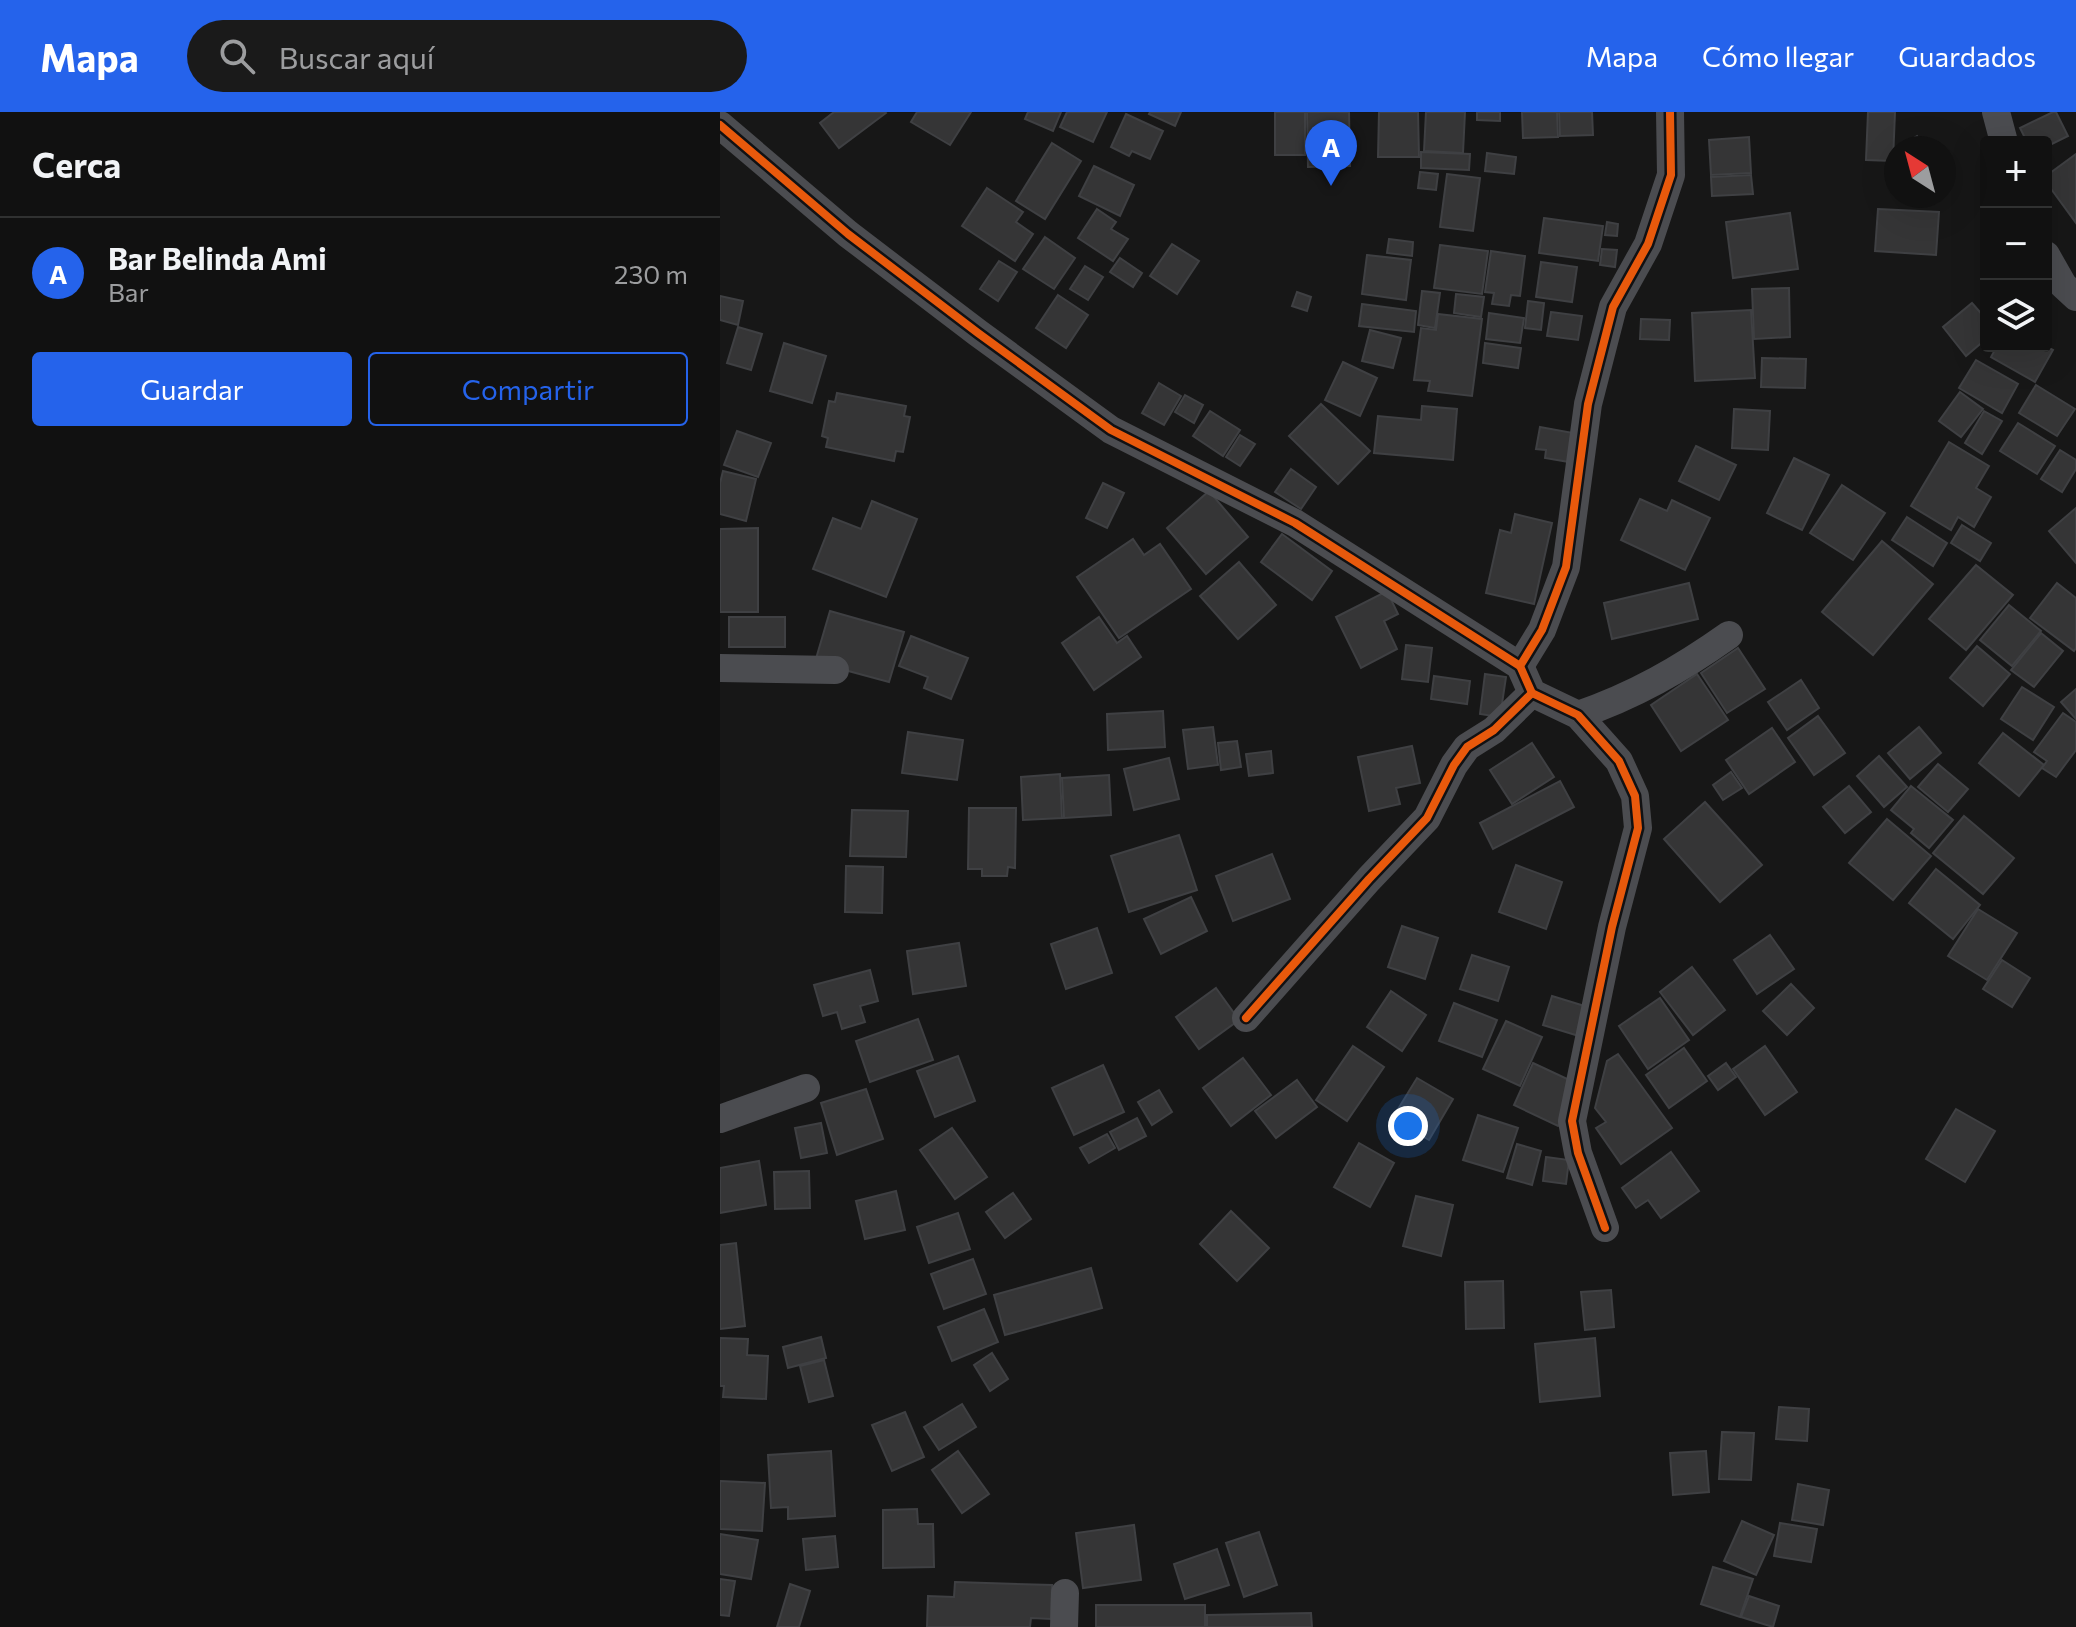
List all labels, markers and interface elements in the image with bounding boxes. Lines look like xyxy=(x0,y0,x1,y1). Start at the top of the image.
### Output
search box xyxy=(187,20,747,92)
text: Mapa xyxy=(40,33,139,80)
icon: search xyxy=(215,34,259,78)
text: Buscar aquí xyxy=(279,38,435,75)
text: Mapa xyxy=(1586,39,1658,73)
text: Cómo llegar xyxy=(1702,39,1854,73)
text: Guardados xyxy=(1898,39,2036,73)
pin: A xyxy=(1305,120,1357,186)
north arrow xyxy=(1884,136,1956,208)
map controls xyxy=(1980,136,2052,352)
button: + xyxy=(1980,136,2052,208)
text: Cerca xyxy=(32,143,121,185)
button: − xyxy=(1980,208,2052,280)
text: Bar Belinda Ami xyxy=(108,239,327,276)
text: A xyxy=(49,258,67,289)
text: 230 m xyxy=(614,258,688,289)
text: Bar xyxy=(108,276,149,307)
button: layers xyxy=(1980,280,2052,352)
button: Guardar xyxy=(32,352,352,426)
button: Compartir xyxy=(368,352,688,426)
your location xyxy=(1388,1106,1428,1146)

